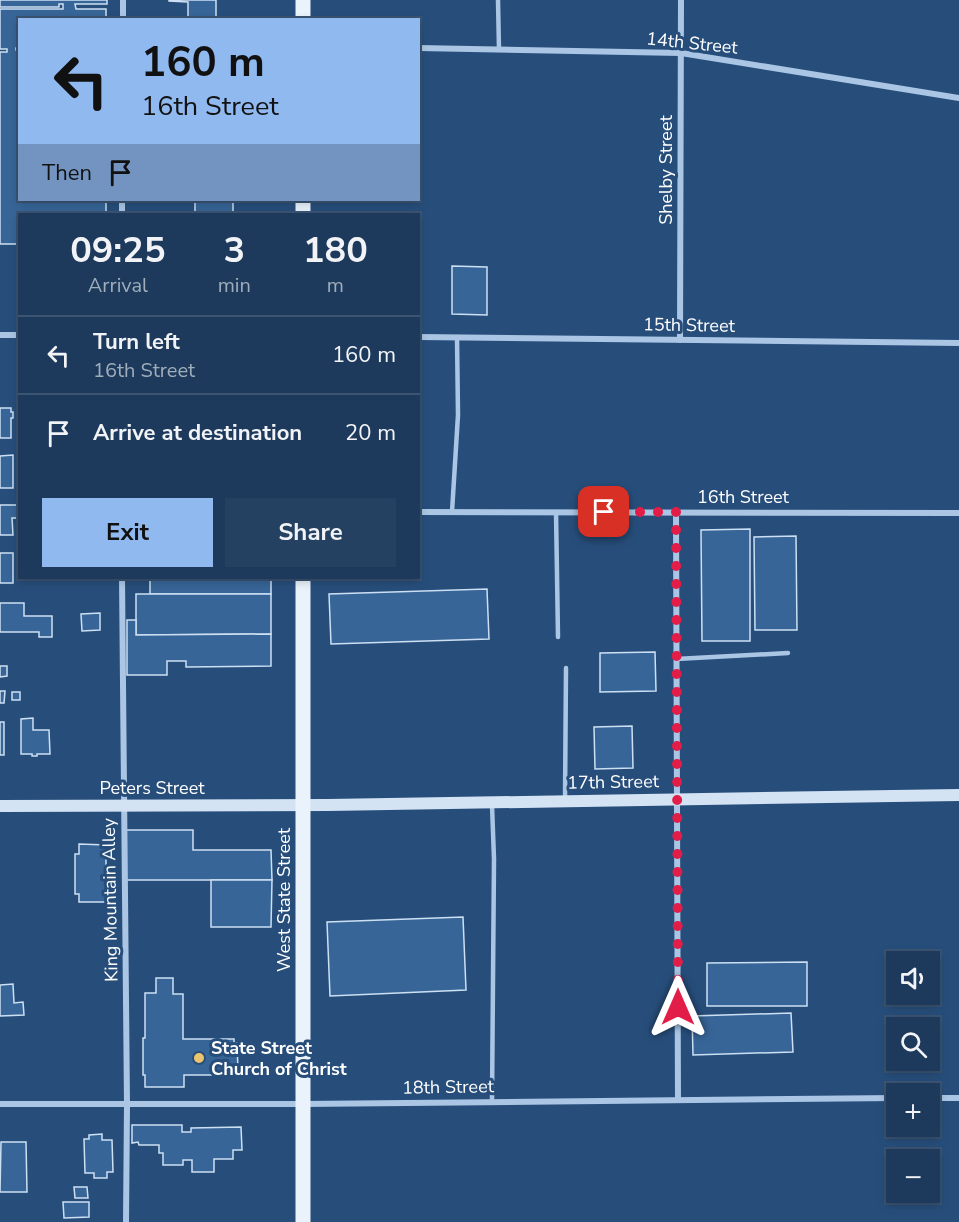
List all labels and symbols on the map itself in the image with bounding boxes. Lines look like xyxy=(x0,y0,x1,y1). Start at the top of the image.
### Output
street label: 14th Street xyxy=(645,26,740,60)
street label: Shelby Street xyxy=(654,115,678,225)
street label: 15th Street xyxy=(643,312,736,338)
street label: 16th Street xyxy=(697,485,790,509)
pin xyxy=(578,486,629,537)
street label: 17th Street xyxy=(567,769,660,795)
street label: Peters Street xyxy=(99,776,205,800)
street label: King Mountain Alley xyxy=(97,817,123,982)
street label: West State Street xyxy=(272,827,296,972)
position arrow xyxy=(646,975,710,1039)
place label: State Street Church of Christ xyxy=(211,1036,347,1081)
marker: State Street Church of Christ xyxy=(192,1051,206,1065)
street label: 18th Street xyxy=(402,1074,495,1100)

